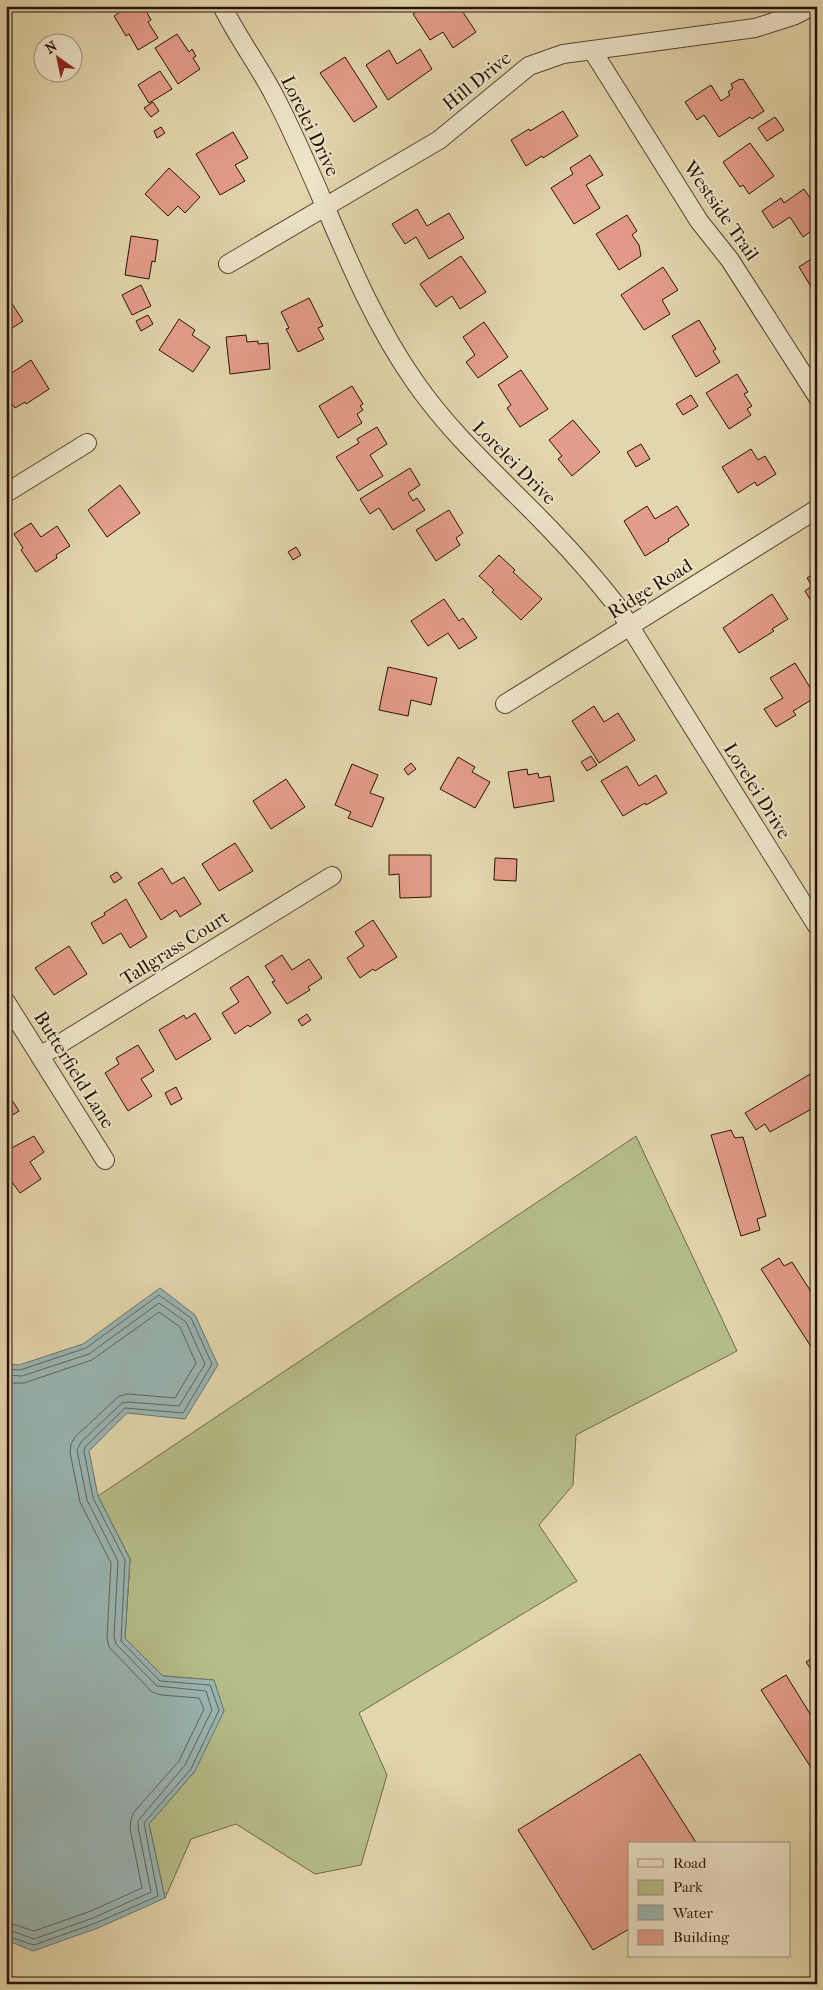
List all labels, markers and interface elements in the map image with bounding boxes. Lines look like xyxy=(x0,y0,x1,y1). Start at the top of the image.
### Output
north arrow xyxy=(32,32,82,82)
text: N xyxy=(42,37,61,58)
street label: Hill Drive xyxy=(438,47,516,115)
street label: Lorelei Drive xyxy=(276,72,344,180)
street label: Westside Trail xyxy=(678,156,763,265)
street label: Lorelei Drive xyxy=(468,417,560,509)
street label: Ridge Road xyxy=(604,554,697,624)
street label: Lorelei Drive xyxy=(719,739,795,843)
street label: Tallgrass Court xyxy=(117,906,233,990)
street label: Butterfield Lane xyxy=(29,1007,119,1133)
legend xyxy=(628,1842,790,1958)
text: Road xyxy=(673,1854,707,1872)
text: Park xyxy=(673,1878,703,1896)
text: Water xyxy=(672,1904,713,1922)
text: Building xyxy=(673,1928,730,1946)

